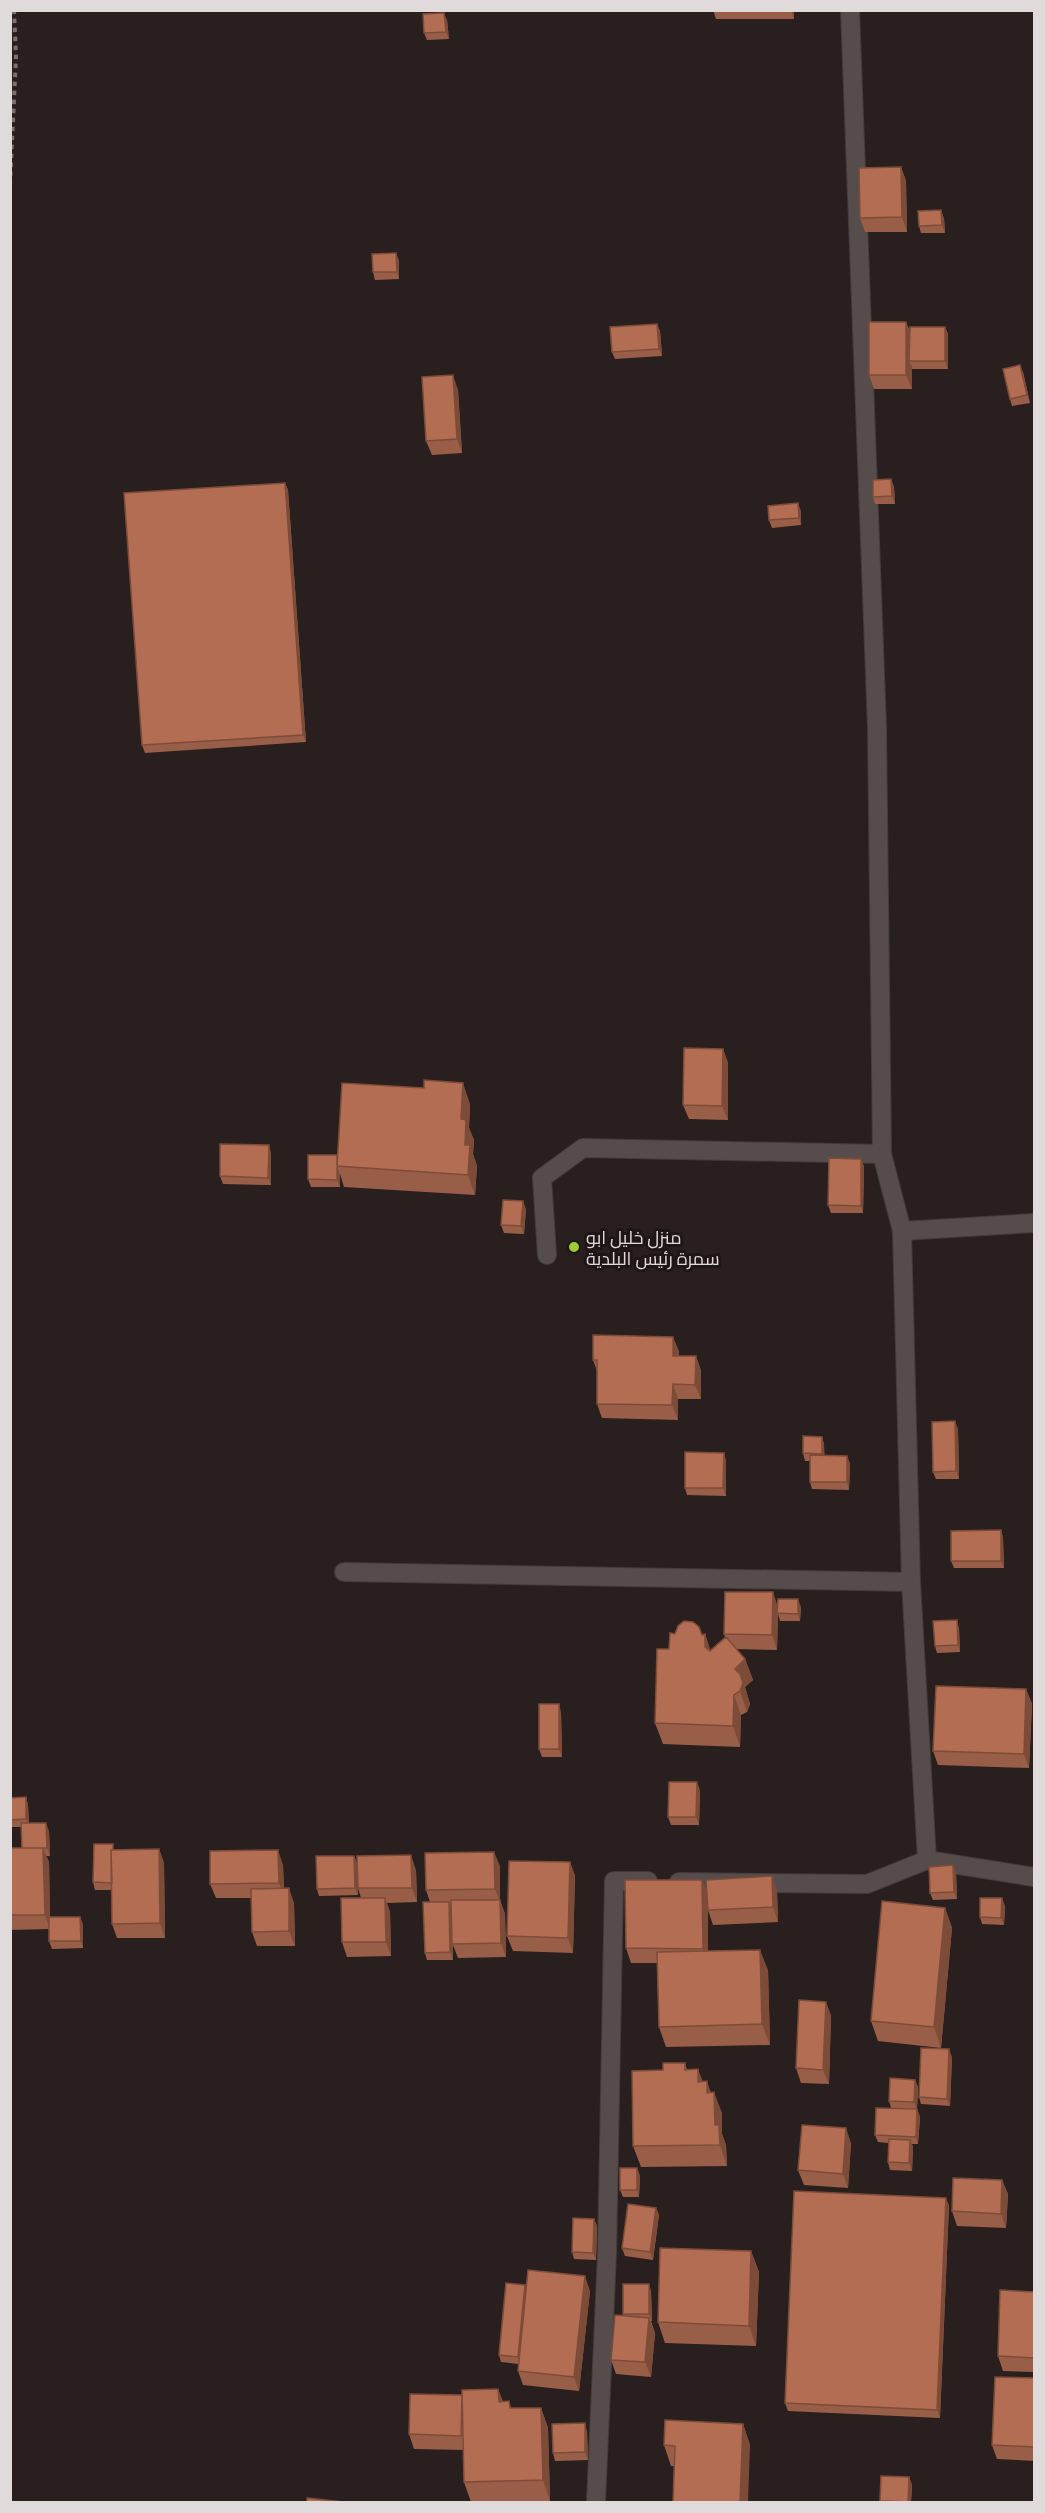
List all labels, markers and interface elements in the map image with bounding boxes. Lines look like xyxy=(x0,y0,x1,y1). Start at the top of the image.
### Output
place label: منزل خليل ابو سمرة رئيس البلدية xyxy=(586,1224,720,1272)
marker: منزل خليل ابو سمرة رئيس البلدية xyxy=(567,1240,581,1254)

